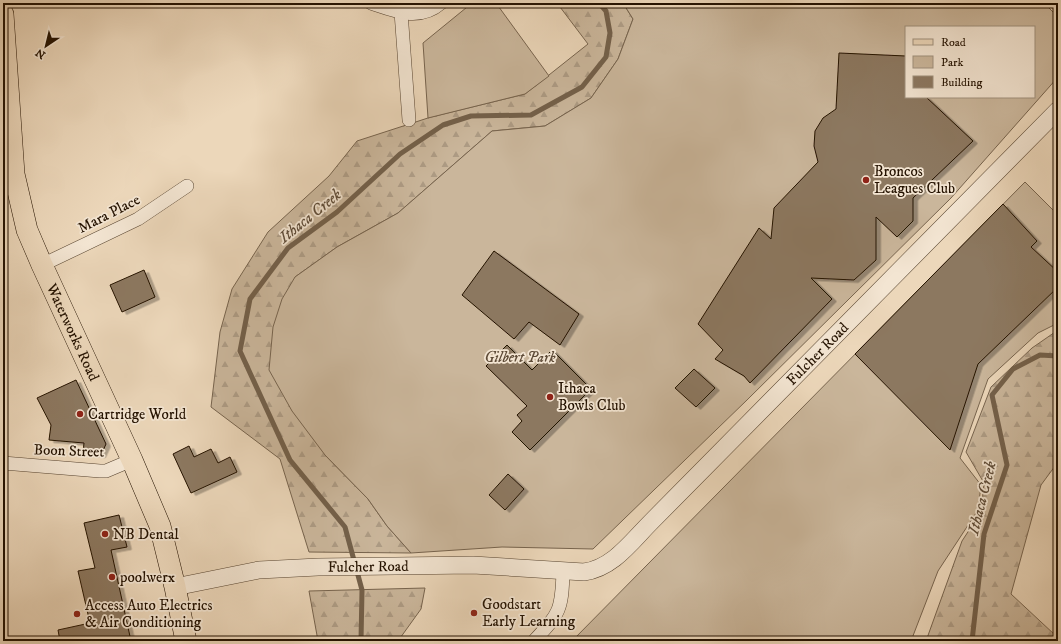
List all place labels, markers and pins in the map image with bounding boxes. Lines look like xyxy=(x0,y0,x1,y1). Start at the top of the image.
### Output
place label: Broncos Leagues Club xyxy=(874,162,955,198)
marker: Broncos Leagues Club xyxy=(861,175,871,185)
place label: Ithaca Bowls Club xyxy=(558,379,626,415)
marker: Ithaca Bowls Club xyxy=(545,392,555,402)
place label: Cartridge World xyxy=(88,405,187,424)
marker: Cartridge World xyxy=(75,409,85,419)
place label: NB Dental xyxy=(113,525,179,544)
marker: NB Dental xyxy=(100,529,110,539)
place label: poolwerx xyxy=(119,568,176,587)
marker: poolwerx xyxy=(107,572,117,582)
place label: Goodstart Early Learning xyxy=(482,595,576,631)
place label: Access Auto Electrics & Air Conditioning xyxy=(85,596,213,632)
marker: Goodstart Early Learning xyxy=(469,608,479,618)
marker: Access Auto Electrics & Air Conditioning xyxy=(72,609,82,619)

